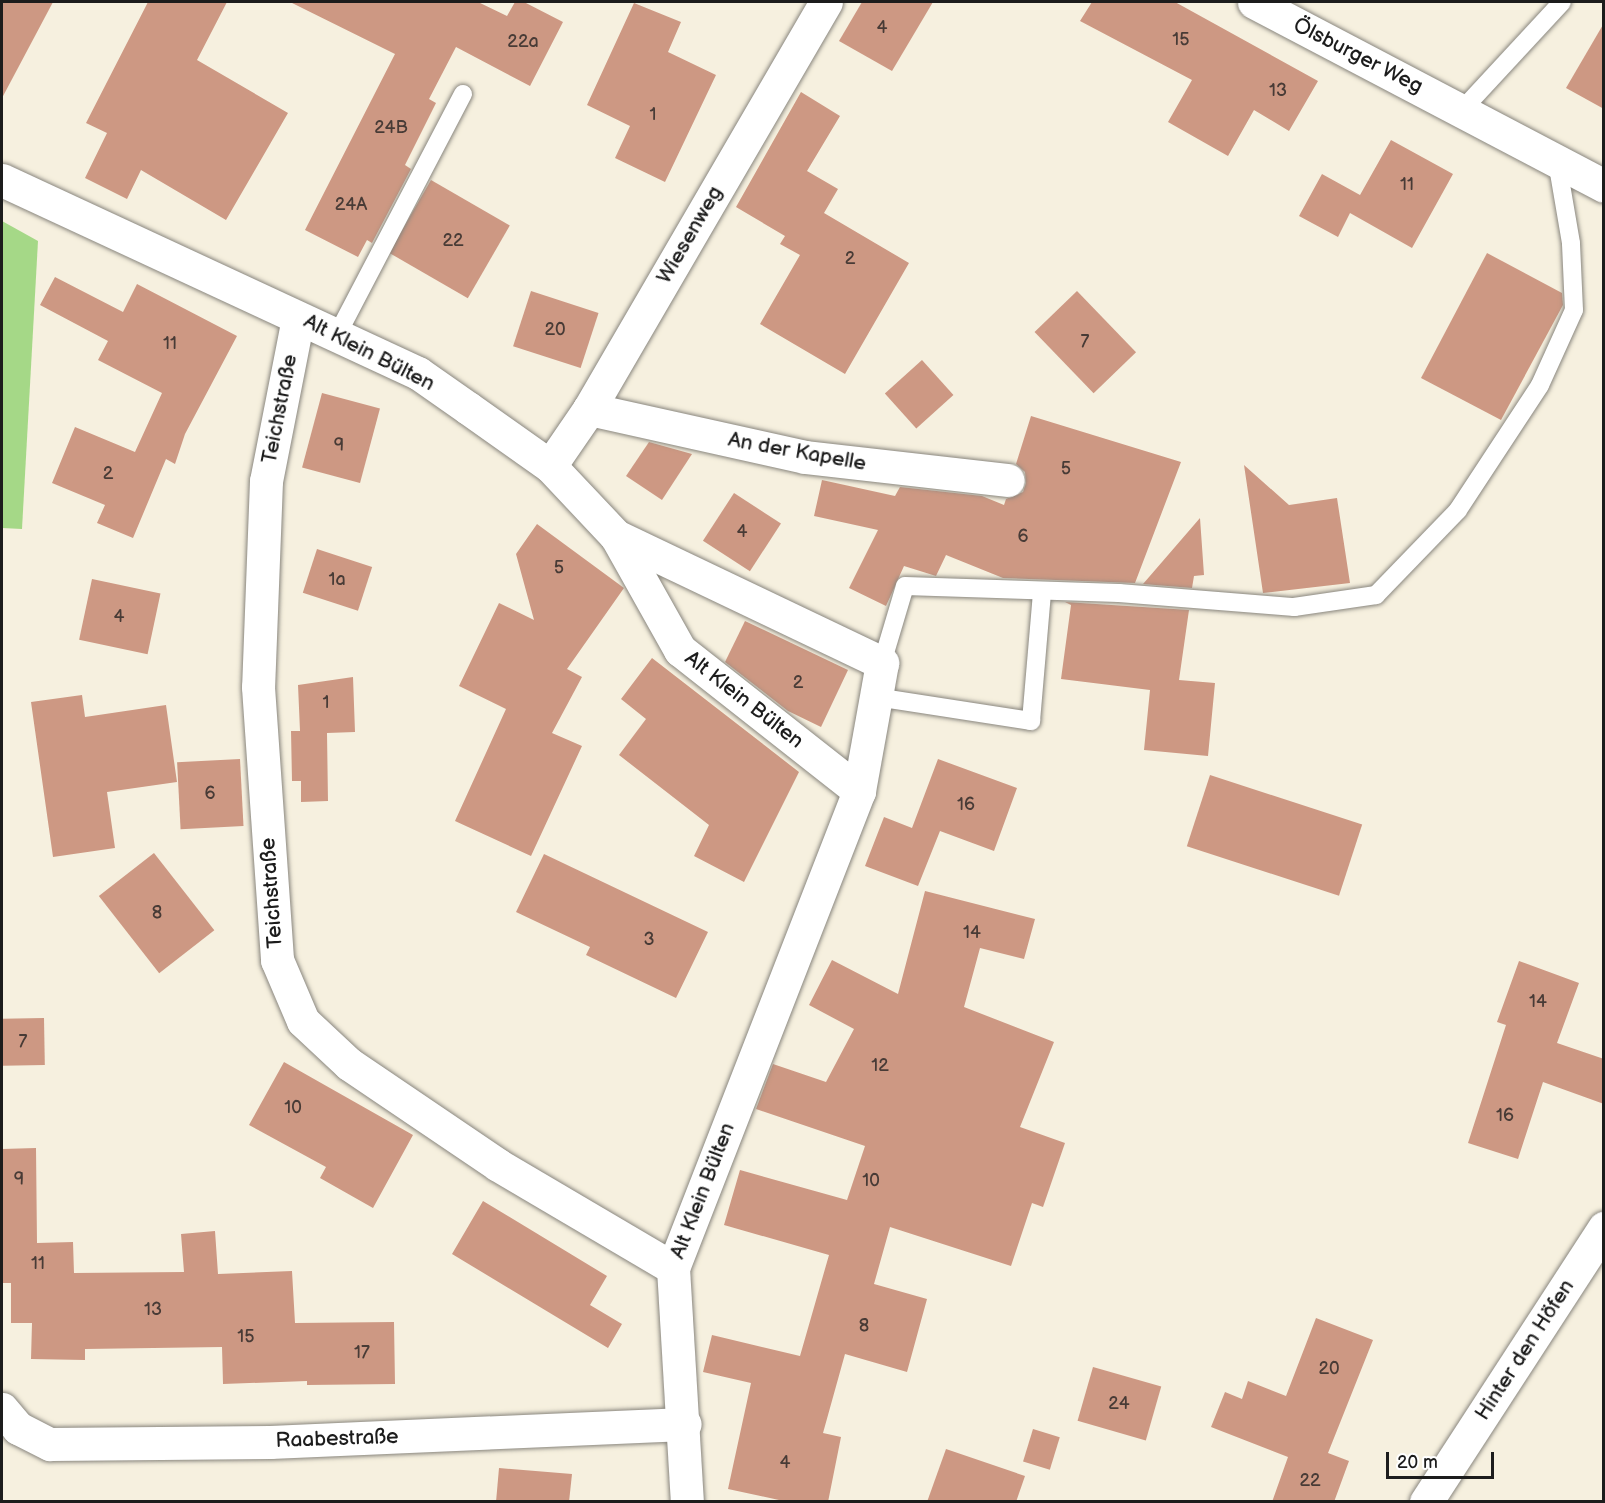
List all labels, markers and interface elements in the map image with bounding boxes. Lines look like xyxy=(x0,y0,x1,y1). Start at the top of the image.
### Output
street label: Ölsburger Weg xyxy=(1289,12,1427,100)
house number: 4 xyxy=(877,17,887,39)
house number: 15 xyxy=(1172,29,1190,51)
house number: 22a xyxy=(507,31,539,53)
house number: 13 xyxy=(1269,80,1287,102)
house number: 1 xyxy=(650,104,656,126)
house number: 24B xyxy=(374,117,408,139)
house number: 11 xyxy=(1400,174,1414,196)
street label: Wiesenweg xyxy=(652,182,728,288)
house number: 24A xyxy=(335,194,367,216)
house number: 22 xyxy=(442,230,464,252)
house number: 2 xyxy=(845,248,855,270)
street label: Alt Klein Bülten xyxy=(299,309,439,397)
house number: 20 xyxy=(544,319,566,341)
house number: 7 xyxy=(1081,331,1089,353)
house number: 11 xyxy=(163,333,177,355)
street label: Teichstraße xyxy=(257,352,303,466)
street label: An der Kapelle xyxy=(726,427,868,477)
house number: 9 xyxy=(334,435,344,457)
house number: 5 xyxy=(1061,458,1071,480)
house number: 2 xyxy=(103,463,113,485)
house number: 4 xyxy=(737,521,747,543)
house number: 6 xyxy=(1018,526,1028,548)
house number: 5 xyxy=(554,557,564,579)
house number: 1a xyxy=(328,569,346,591)
house number: 4 xyxy=(114,606,124,628)
street label: Alt Klein Bülten xyxy=(680,646,808,754)
house number: 2 xyxy=(793,672,803,694)
house number: 1 xyxy=(323,692,329,714)
house number: 6 xyxy=(205,783,215,805)
house number: 16 xyxy=(957,794,975,816)
street label: Teichstraße xyxy=(256,837,288,949)
house number: 8 xyxy=(152,902,162,924)
house number: 14 xyxy=(963,922,981,944)
house number: 3 xyxy=(643,929,655,951)
house number: 14 xyxy=(1529,991,1547,1013)
house number: 7 xyxy=(19,1031,27,1053)
house number: 12 xyxy=(871,1055,889,1077)
house number: 10 xyxy=(284,1097,302,1119)
house number: 16 xyxy=(1496,1105,1514,1127)
street label: Alt Klein Bülten xyxy=(666,1119,740,1263)
house number: 9 xyxy=(14,1169,24,1191)
house number: 10 xyxy=(862,1170,880,1192)
house number: 11 xyxy=(31,1253,45,1275)
street label: Hinter den Höfen xyxy=(1470,1275,1580,1425)
house number: 13 xyxy=(144,1299,162,1321)
house number: 8 xyxy=(859,1315,869,1337)
house number: 15 xyxy=(237,1326,255,1348)
house number: 17 xyxy=(354,1342,370,1364)
house number: 20 xyxy=(1318,1358,1340,1380)
house number: 24 xyxy=(1108,1393,1130,1415)
street label: Raabestraße xyxy=(275,1424,399,1454)
scale bar xyxy=(1389,1440,1497,1478)
house number: 4 xyxy=(780,1452,790,1474)
text: 20 m xyxy=(1397,1452,1438,1473)
house number: 22 xyxy=(1299,1470,1321,1492)

